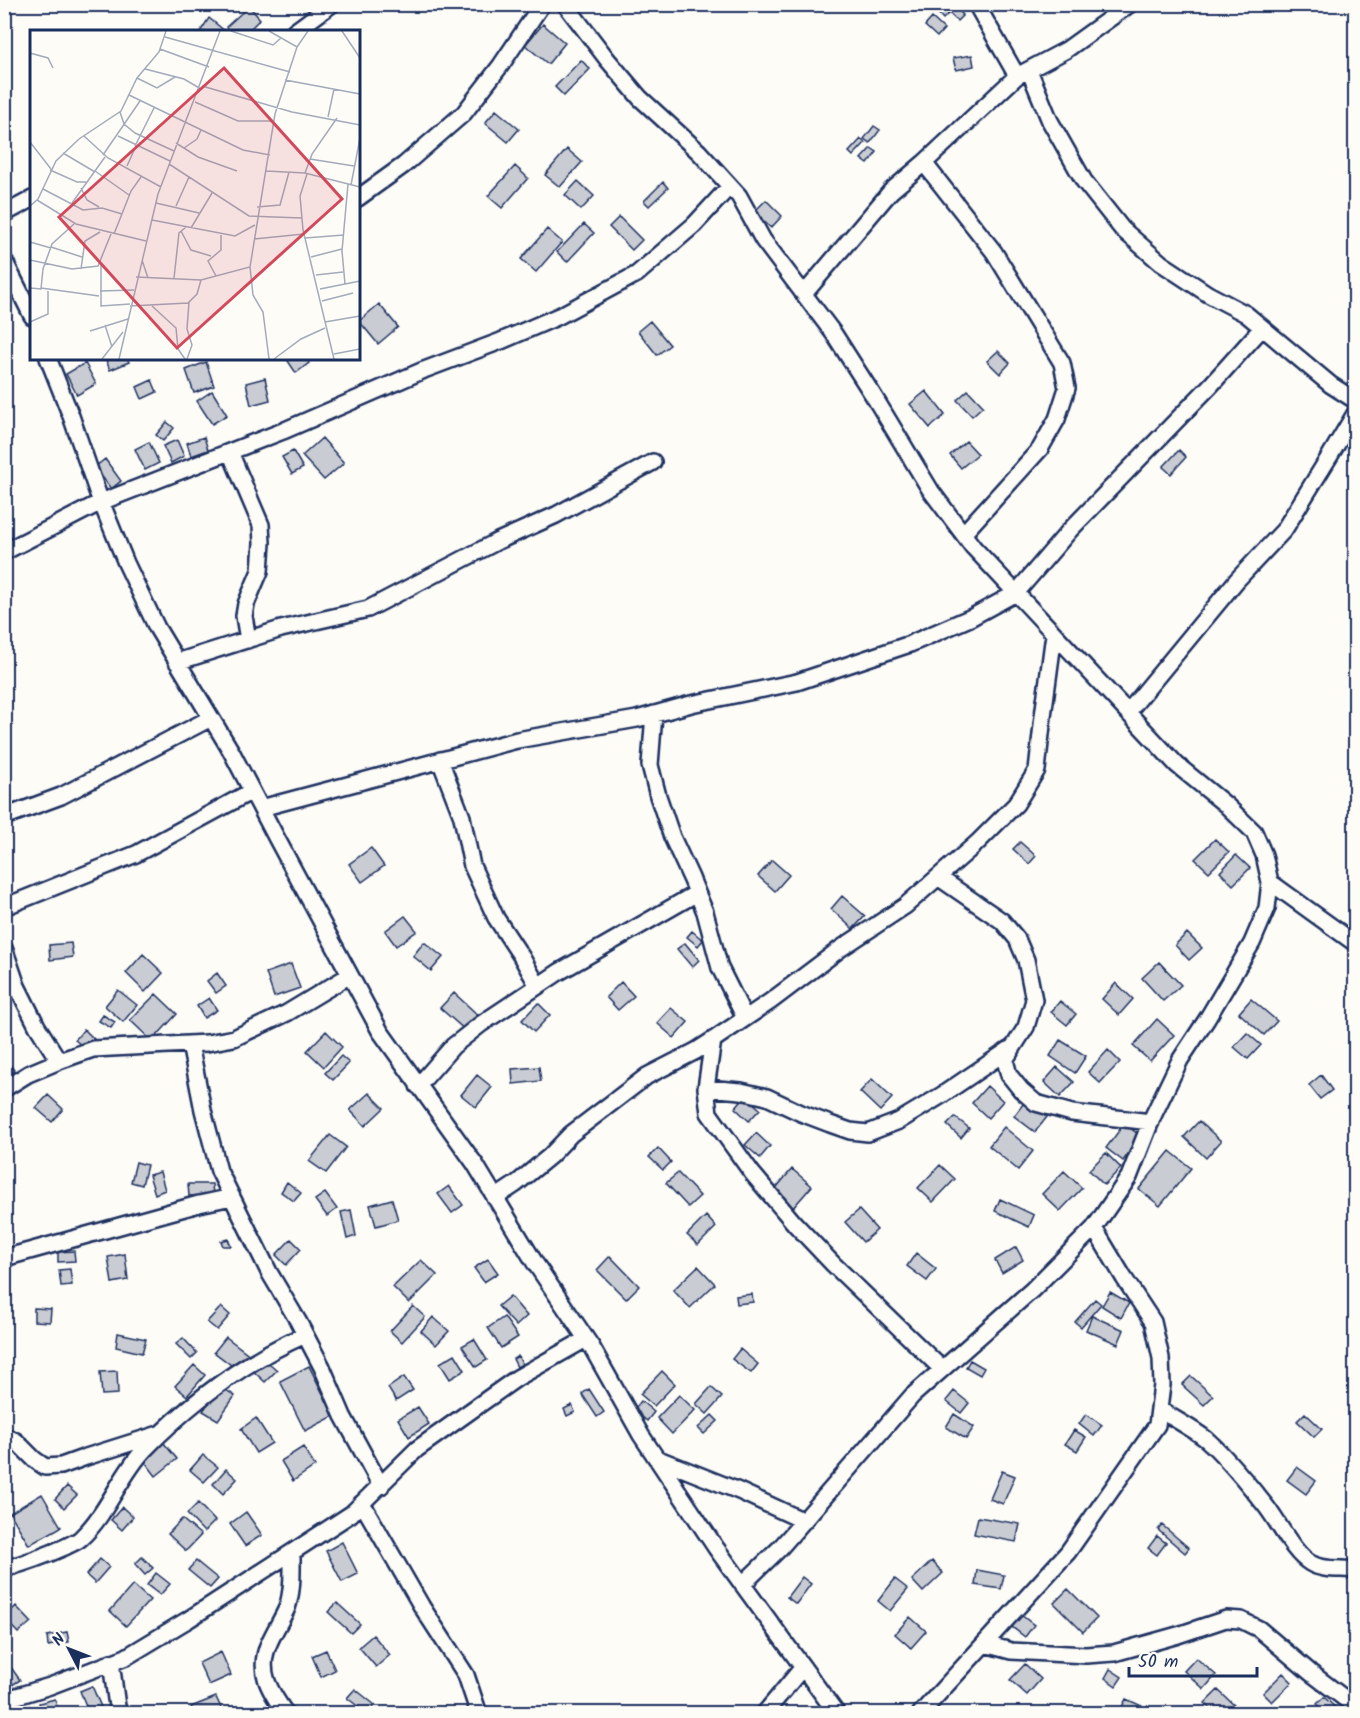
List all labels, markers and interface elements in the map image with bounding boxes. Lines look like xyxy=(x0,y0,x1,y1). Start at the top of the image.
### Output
inset map xyxy=(30,30,360,360)
north arrow xyxy=(39,1619,99,1679)
text: N xyxy=(46,1628,72,1652)
scale bar xyxy=(1129,1640,1256,1678)
text: 50 m xyxy=(1138,1648,1178,1677)

